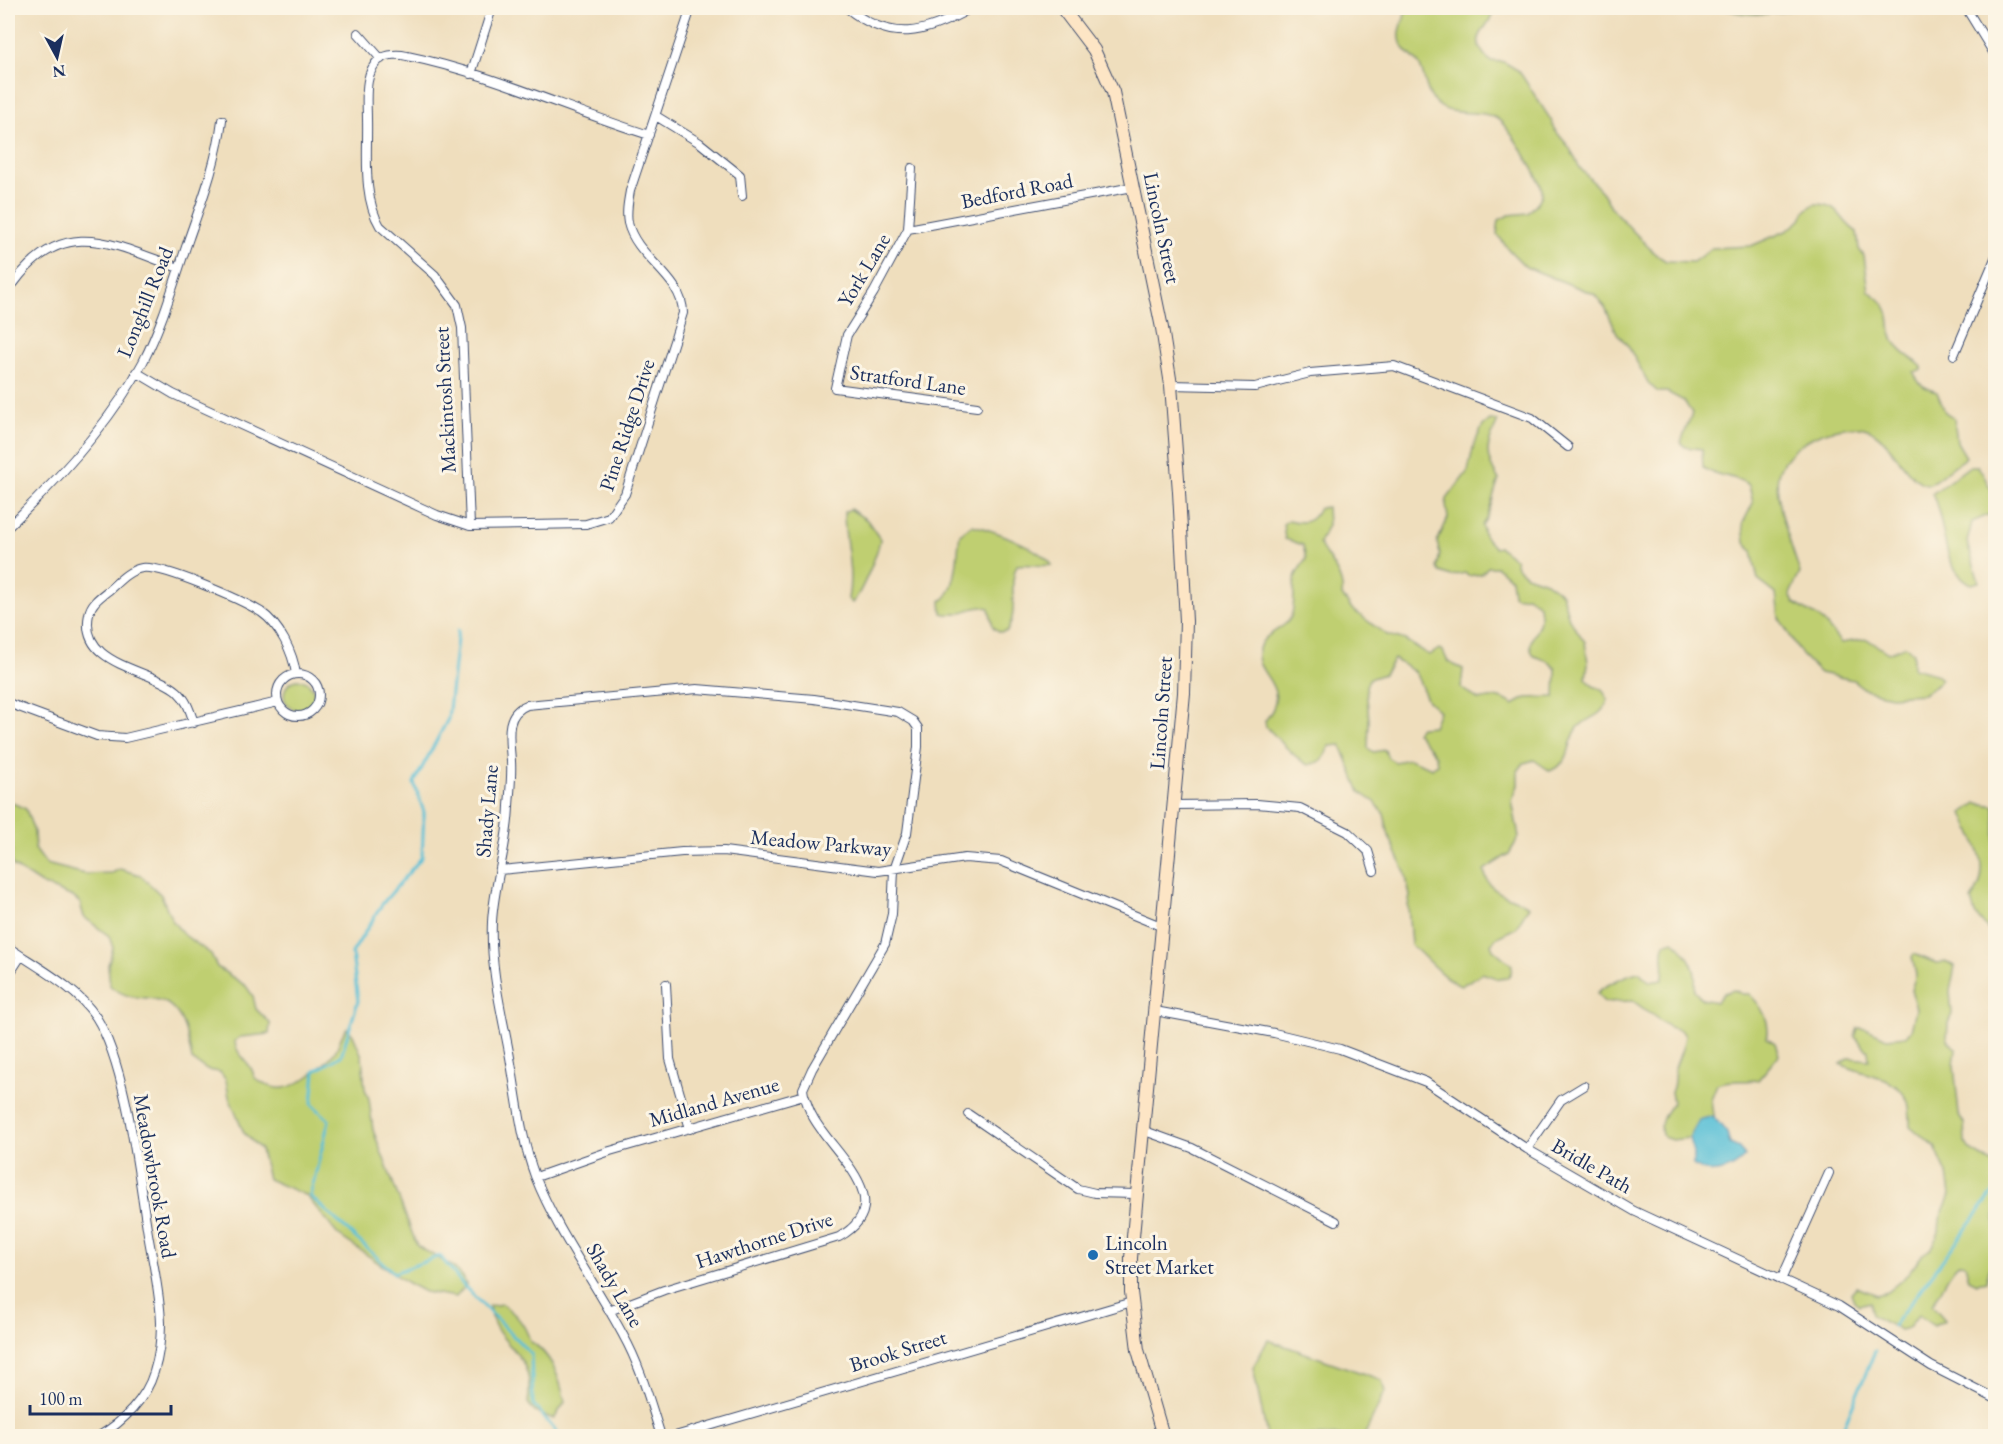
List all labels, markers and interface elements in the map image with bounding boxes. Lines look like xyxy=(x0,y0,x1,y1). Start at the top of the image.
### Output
north arrow xyxy=(27,27,87,87)
text: N xyxy=(51,60,67,83)
street label: Bedford Road xyxy=(959,166,1075,215)
street label: Lincoln Street xyxy=(1138,170,1188,286)
street label: York Lane xyxy=(831,228,896,312)
street label: Longhill Road xyxy=(110,242,179,361)
street label: Mackintosh Street xyxy=(427,326,462,474)
street label: Pine Ridge Drive xyxy=(592,355,661,494)
street label: Stratford Lane xyxy=(848,358,968,401)
street label: Lincoln Street xyxy=(1143,655,1178,770)
street label: Shady Lane xyxy=(469,764,504,858)
street label: Meadow Parkway xyxy=(749,823,894,862)
street label: Midland Avenue xyxy=(646,1070,782,1133)
street label: Meadowbrook Road xyxy=(128,1092,183,1261)
street label: Bridle Path xyxy=(1547,1132,1638,1200)
street label: Hawthorne Drive xyxy=(692,1205,836,1274)
place label: Lincoln Street Market xyxy=(1105,1229,1214,1280)
street label: Shady Lane xyxy=(581,1238,650,1332)
marker: Lincoln Street Market xyxy=(1086,1248,1100,1262)
street label: Brook Street xyxy=(846,1323,950,1378)
scale bar xyxy=(30,1378,171,1416)
text: 100 m xyxy=(39,1387,83,1410)

